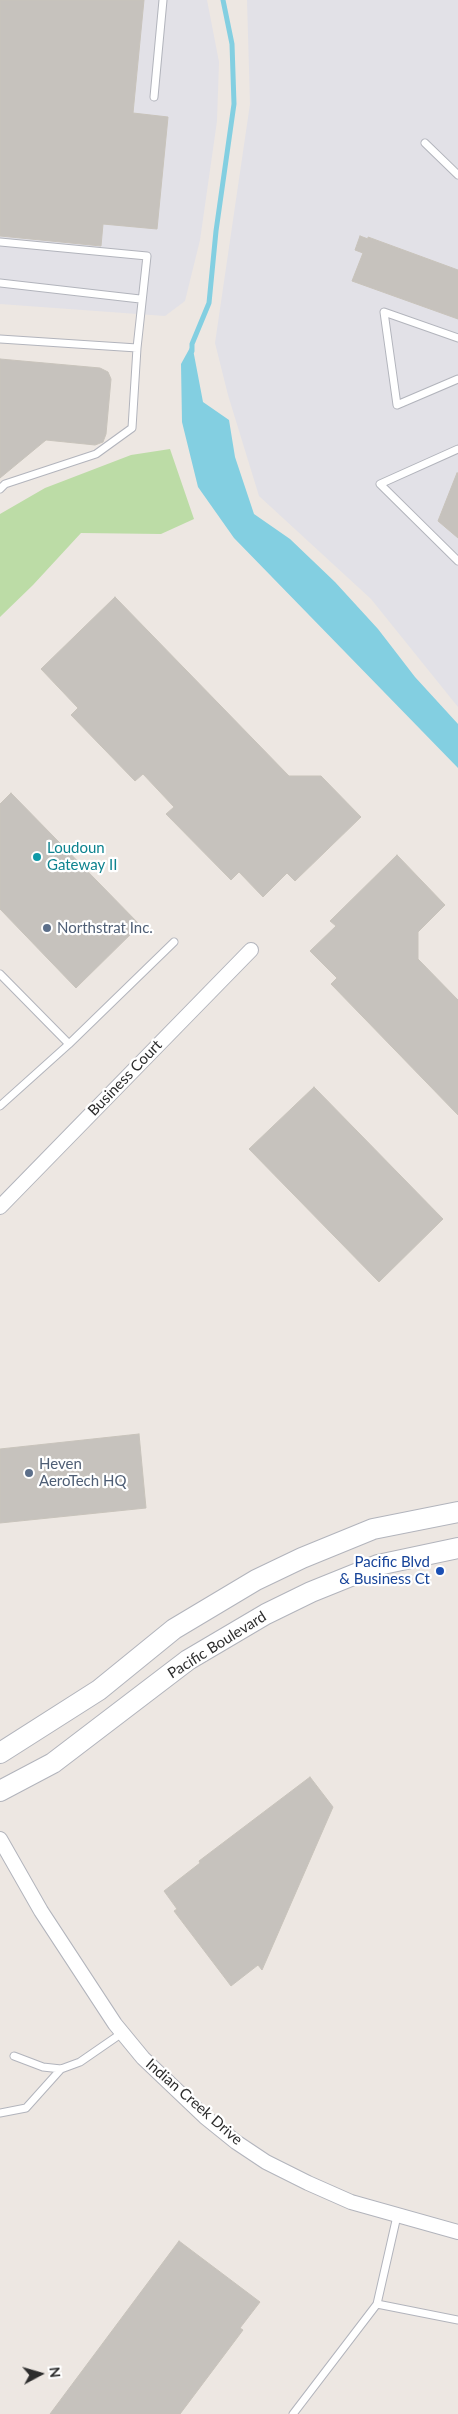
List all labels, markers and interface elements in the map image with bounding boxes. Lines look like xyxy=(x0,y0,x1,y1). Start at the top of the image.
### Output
place label: Loudoun Gateway II xyxy=(47,839,117,874)
marker: Loudoun Gateway II xyxy=(31,851,43,863)
place label: Northstrat Inc. xyxy=(57,919,153,937)
marker: Northstrat Inc. xyxy=(41,922,53,934)
street label: Business Court xyxy=(84,1036,166,1120)
place label: Heven AeroTech HQ xyxy=(39,1455,126,1490)
marker: Heven AeroTech HQ xyxy=(23,1467,35,1479)
place label: Pacific Blvd & Business Ct xyxy=(339,1553,430,1588)
marker: Pacific Blvd & Business Ct xyxy=(434,1565,446,1577)
street label: Pacific Boulevard xyxy=(164,1607,270,1683)
street label: Indian Creek Drive xyxy=(142,2055,246,2149)
north arrow xyxy=(15,2349,65,2399)
text: N xyxy=(46,2366,64,2379)

